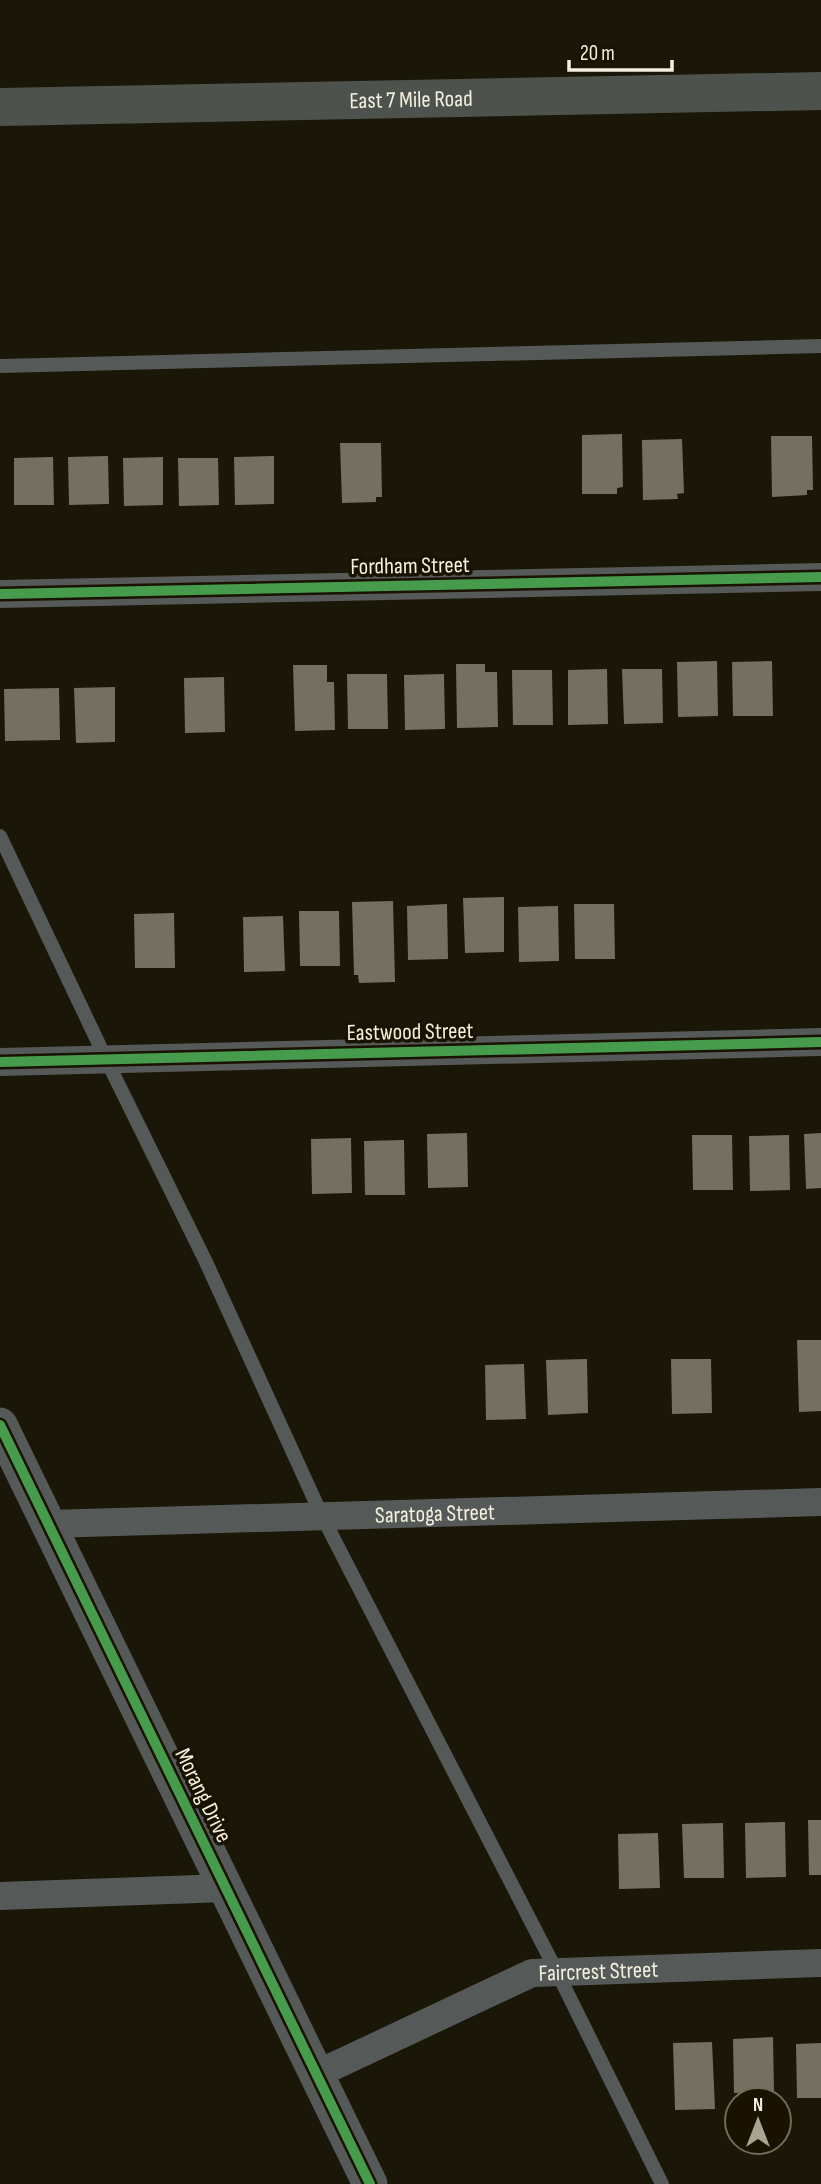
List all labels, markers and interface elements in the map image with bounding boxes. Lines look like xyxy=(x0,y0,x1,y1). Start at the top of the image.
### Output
scale bar xyxy=(569,28,672,72)
text: 20 m xyxy=(580,41,615,66)
street label: East 7 Mile Road xyxy=(349,85,473,115)
street label: Fordham Street xyxy=(350,551,470,581)
street label: Eastwood Street xyxy=(346,1017,474,1047)
street label: Saratoga Street xyxy=(374,1498,495,1530)
street label: Morang Drive xyxy=(168,1744,238,1847)
street label: Faircrest Street xyxy=(538,1956,659,1988)
north arrow xyxy=(723,2086,793,2156)
text: N xyxy=(753,2094,763,2117)

